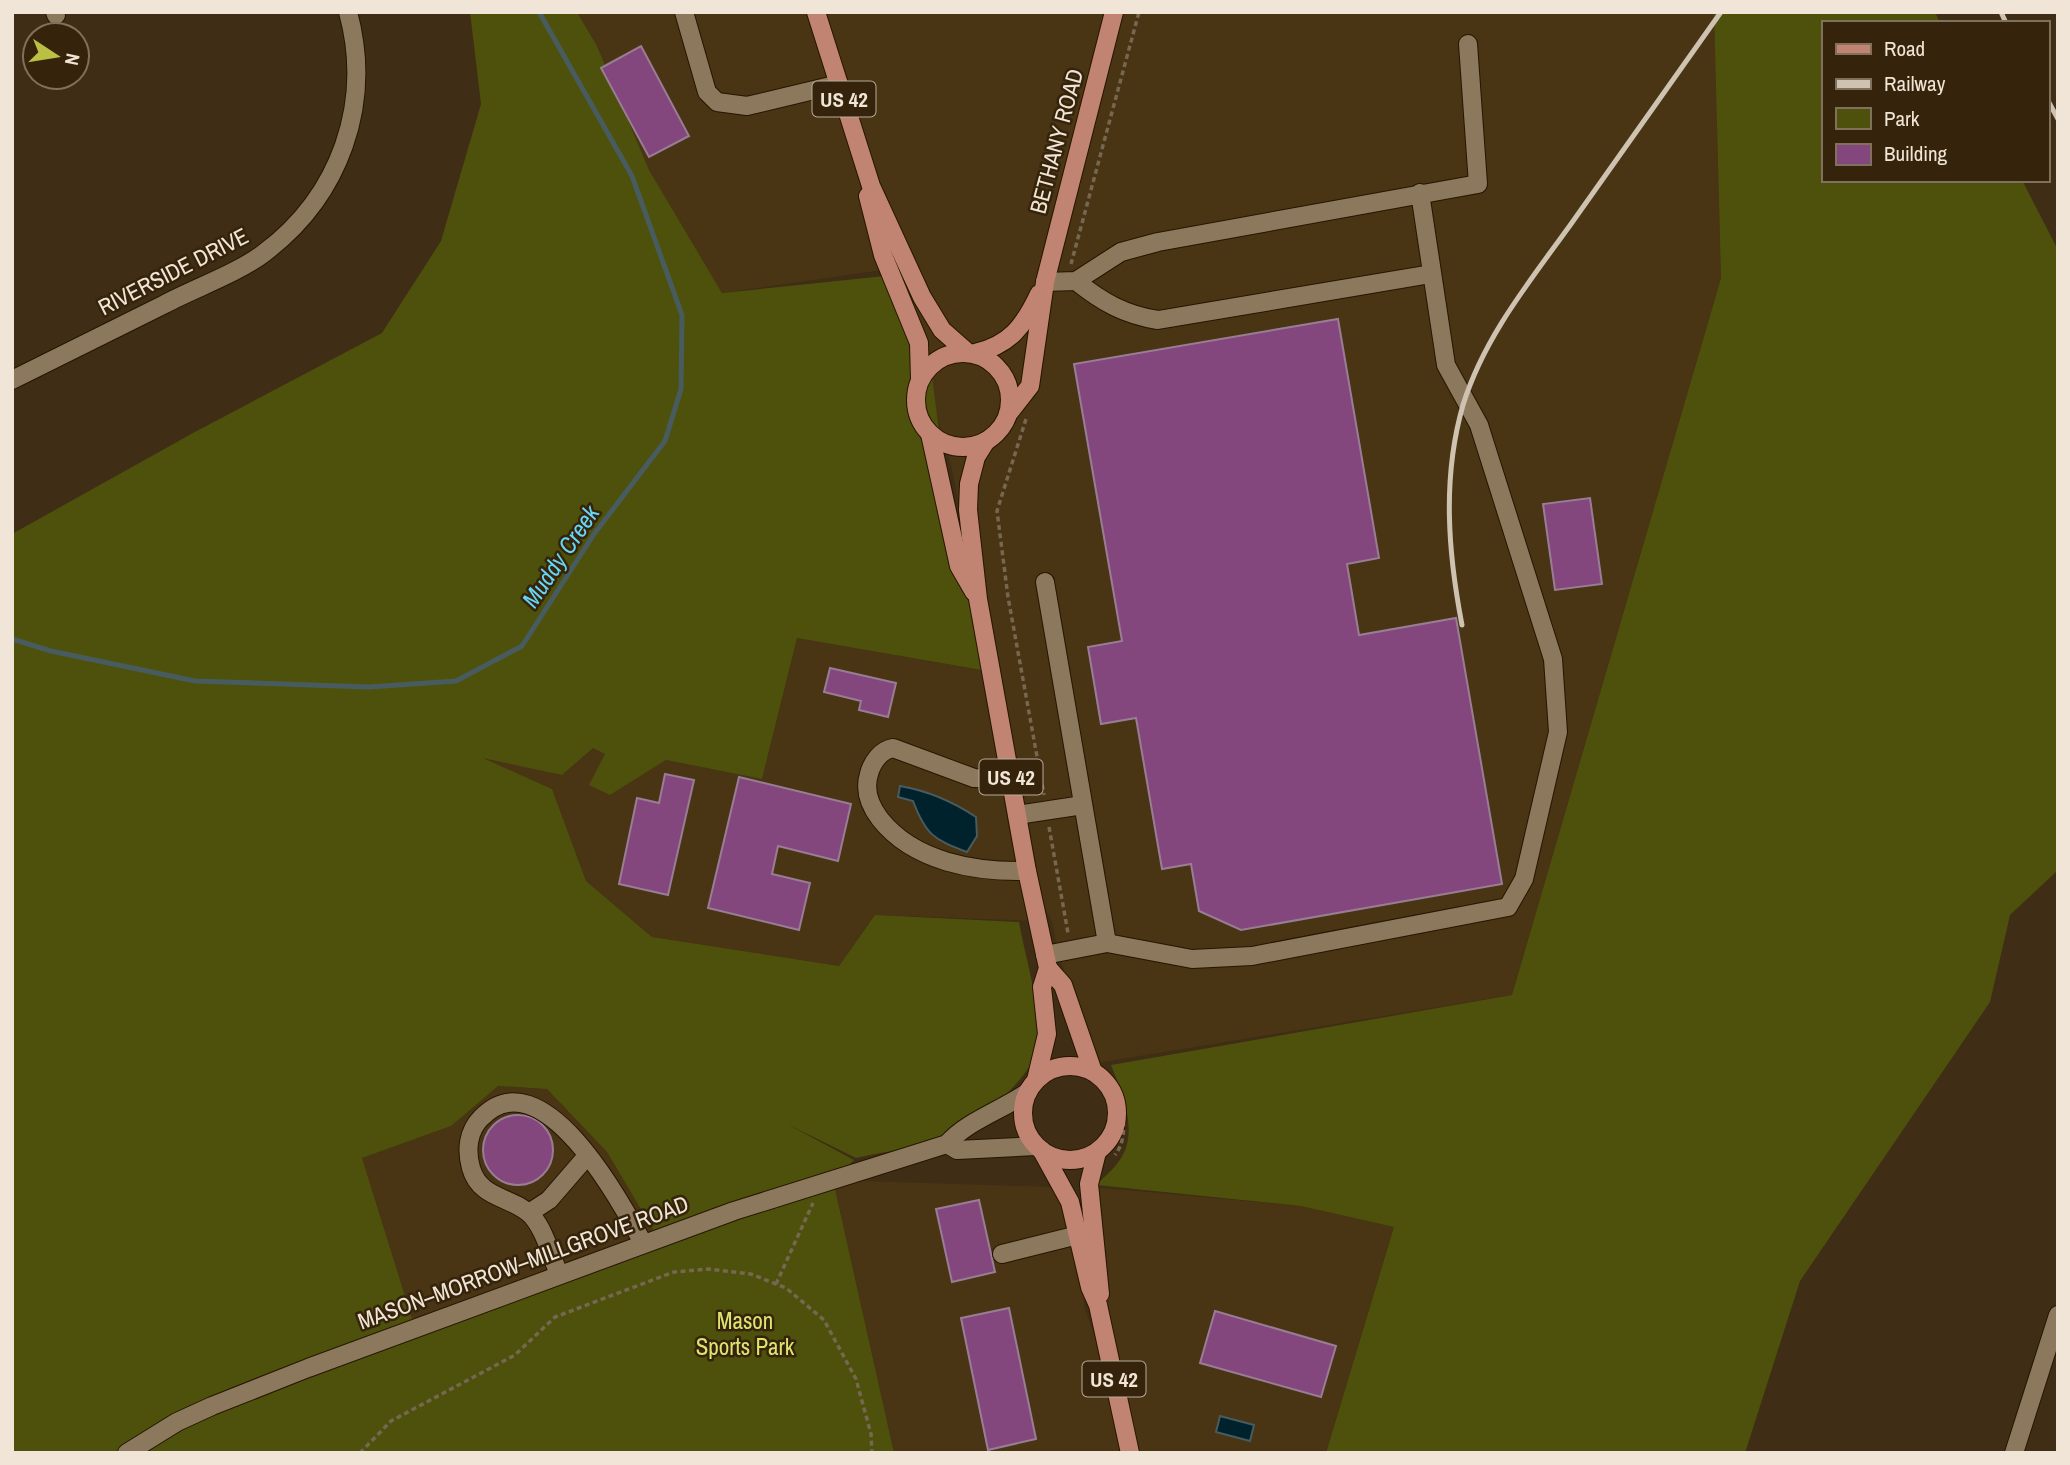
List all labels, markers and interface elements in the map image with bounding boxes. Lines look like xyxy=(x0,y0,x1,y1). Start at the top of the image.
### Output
north arrow xyxy=(21,21,91,91)
legend xyxy=(1822,21,2049,182)
text: Road xyxy=(1884,34,1925,63)
text: N xyxy=(59,51,87,68)
street label: BETHANY ROAD xyxy=(1022,65,1090,217)
text: Railway xyxy=(1884,69,1946,98)
road number: US 42 xyxy=(812,82,876,116)
text: Park xyxy=(1884,104,1920,133)
text: Building xyxy=(1884,139,1948,168)
street label: RIVERSIDE DRIVE xyxy=(93,220,253,322)
water label: Muddy Creek xyxy=(514,498,607,613)
road number: US 42 xyxy=(979,760,1042,794)
street label: MASON–MORROW–MILLGROVE ROAD xyxy=(353,1188,693,1336)
park label: Mason Sports Park xyxy=(696,1305,795,1362)
road number: US 42 xyxy=(1082,1362,1146,1396)

